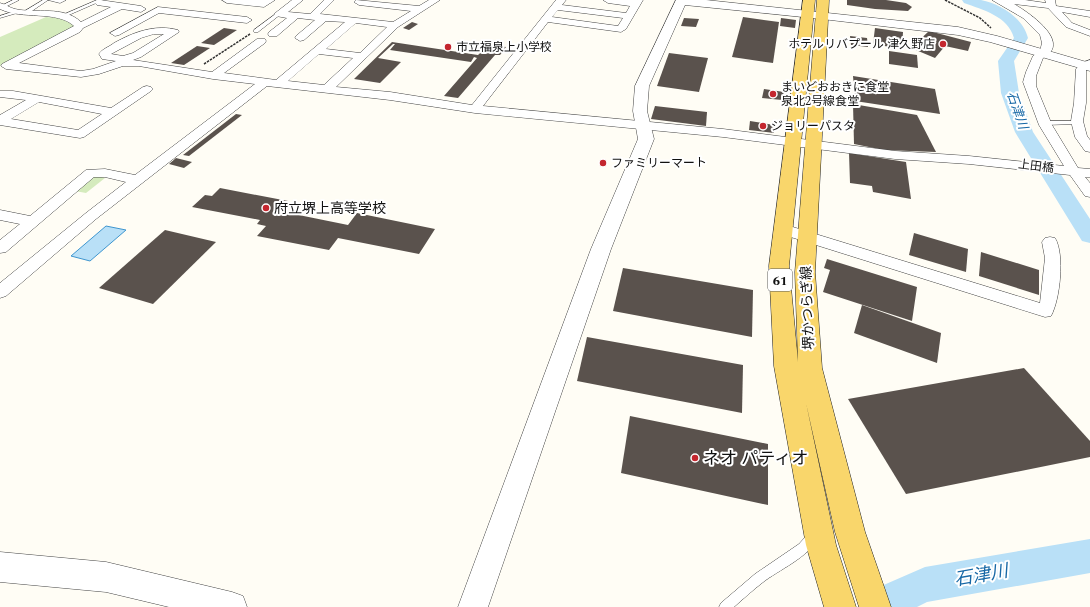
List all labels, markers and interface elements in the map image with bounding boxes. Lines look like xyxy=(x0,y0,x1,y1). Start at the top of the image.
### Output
place label: ホテルリバプール 津久野店 xyxy=(788,35,935,54)
place label: 市立福泉上小学校 xyxy=(456,38,552,57)
marker: ホテルリバプール 津久野店 xyxy=(938,39,948,49)
marker: 市立福泉上小学校 xyxy=(443,42,453,52)
place label: まいどおおきに食堂 泉北2号線食堂 xyxy=(781,78,889,111)
marker: まいどおおきに食堂 泉北2号線食堂 xyxy=(768,89,778,99)
water label: 石津川 xyxy=(1001,89,1034,134)
place label: ジョリーパスタ xyxy=(771,117,855,136)
marker: ジョリーパスタ xyxy=(758,121,768,131)
place label: ファミリーマート xyxy=(611,154,707,173)
street label: 上田橋 xyxy=(1017,155,1055,178)
marker: ファミリーマート xyxy=(598,158,608,168)
place label: 府立堺上高等学校 xyxy=(274,198,386,219)
marker: 府立堺上高等学校 xyxy=(261,203,271,213)
street label: 堺かつらぎ線 xyxy=(796,266,819,350)
road number: 61 xyxy=(768,269,792,291)
place label: ネオ パティオ xyxy=(703,446,808,472)
marker: ネオ パティオ xyxy=(690,453,700,463)
water label: 石津川 xyxy=(952,557,1012,593)

